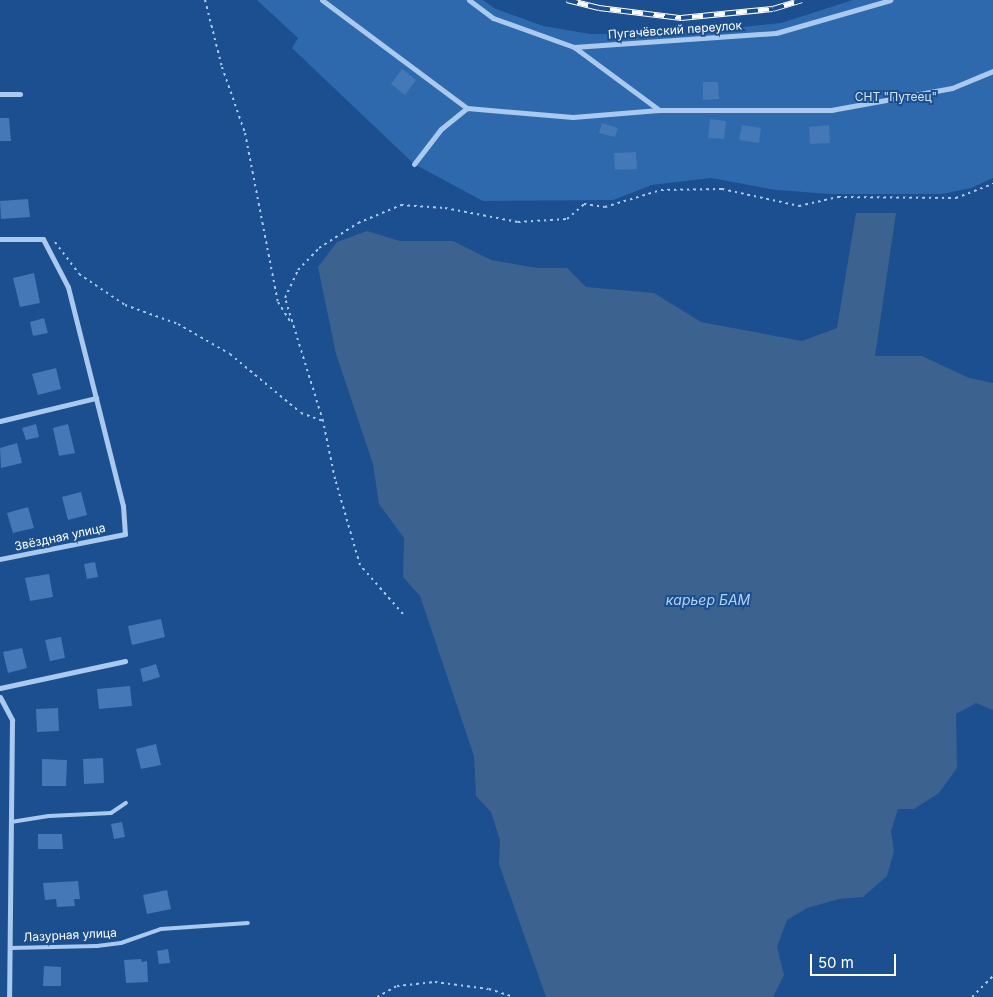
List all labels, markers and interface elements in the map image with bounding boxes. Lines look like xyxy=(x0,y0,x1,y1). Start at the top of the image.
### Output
street label: Пугачёвский переулок xyxy=(608,18,742,42)
park label: СНТ "Путеец" xyxy=(855,90,937,104)
street label: Звёздная улица xyxy=(13,520,107,554)
water label: карьер БАМ xyxy=(666,592,750,608)
street label: Лазурная улица xyxy=(23,925,117,945)
scale bar xyxy=(813,944,899,976)
text: 50 m xyxy=(818,953,854,972)

